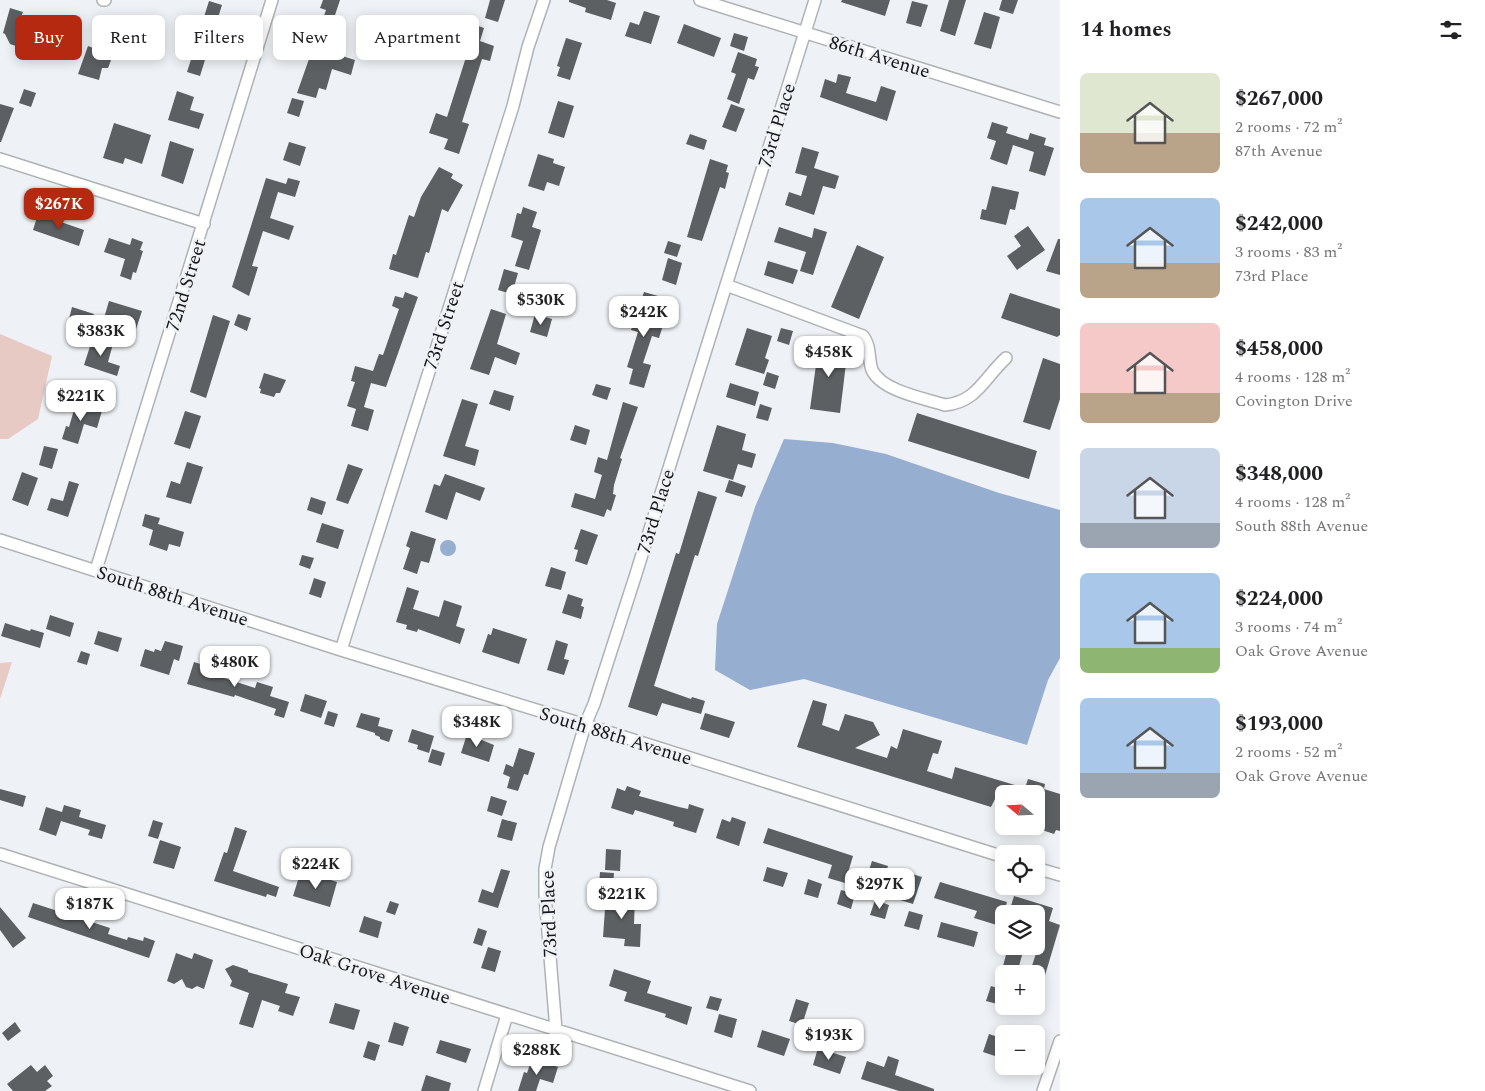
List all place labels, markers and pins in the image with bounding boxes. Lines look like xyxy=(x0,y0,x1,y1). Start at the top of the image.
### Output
pin: $267K xyxy=(24,188,94,230)
pin: $530K xyxy=(506,284,576,326)
pin: $242K xyxy=(609,296,679,338)
pin: $383K xyxy=(66,314,136,357)
pin: $458K xyxy=(794,336,864,378)
pin: $221K xyxy=(46,380,116,422)
pin: $480K xyxy=(200,646,270,688)
pin: $348K xyxy=(442,706,512,748)
pin: $224K xyxy=(281,848,351,890)
pin: $297K xyxy=(845,868,915,910)
pin: $221K xyxy=(587,878,657,920)
pin: $187K xyxy=(55,888,125,930)
pin: $193K xyxy=(794,1018,864,1061)
pin: $288K xyxy=(502,1034,572,1076)

